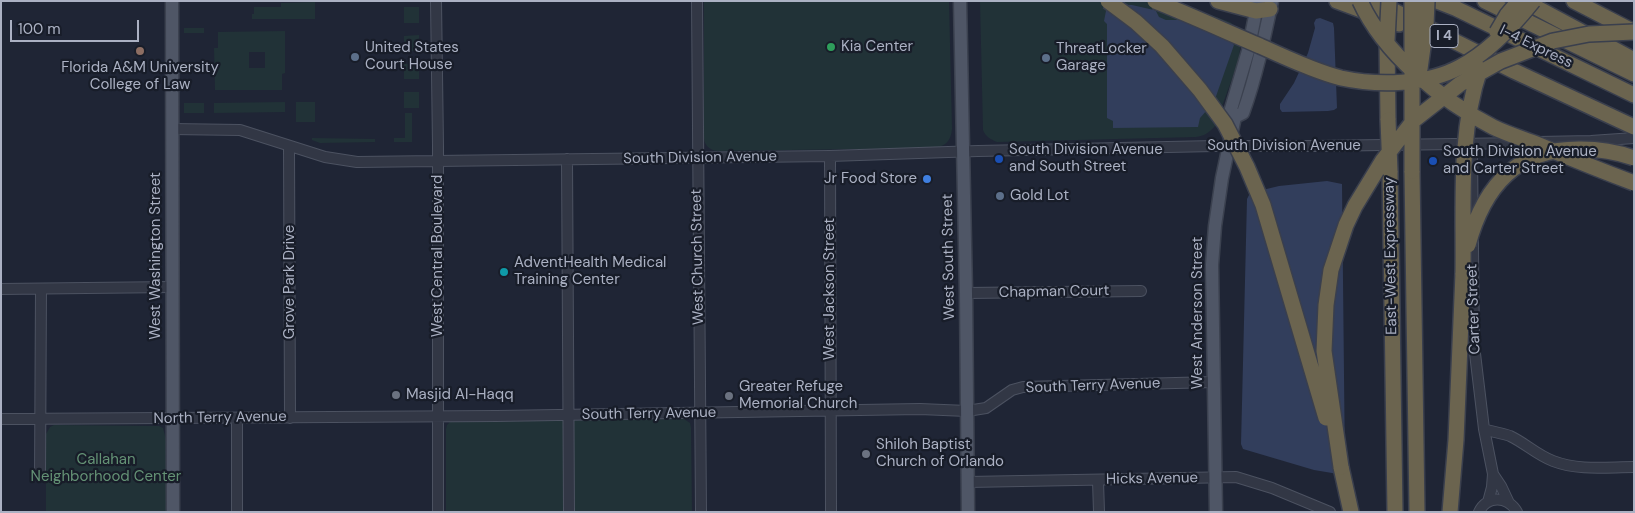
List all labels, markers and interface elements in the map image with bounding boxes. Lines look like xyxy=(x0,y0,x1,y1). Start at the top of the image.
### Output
scale bar xyxy=(12,10,141,42)
text: 100 m xyxy=(18,19,61,39)
street label: I-4 Express xyxy=(1497,22,1575,72)
road number: I 4 xyxy=(1430,24,1458,48)
place label: Kia Center xyxy=(841,38,913,56)
place label: United States Court House xyxy=(365,39,459,74)
place label: ThreatLocker Garage xyxy=(1056,40,1147,75)
marker: Kia Center xyxy=(825,41,837,53)
marker: Florida A&M University College of Law xyxy=(134,45,146,57)
marker: United States Court House xyxy=(349,51,361,63)
marker: ThreatLocker Garage xyxy=(1040,52,1052,64)
place label: Florida A&M University College of Law xyxy=(61,59,219,94)
street label: South Division Avenue xyxy=(1207,137,1361,155)
place label: South Division Avenue and South Street xyxy=(1009,141,1163,176)
place label: South Division Avenue and Carter Street xyxy=(1443,143,1597,178)
street label: South Division Avenue xyxy=(623,148,777,168)
marker: South Division Avenue and South Street xyxy=(993,153,1005,165)
marker: South Division Avenue and Carter Street xyxy=(1427,155,1439,167)
place label: Jr Food Store xyxy=(824,170,917,188)
street label: West Washington Street xyxy=(147,172,165,340)
marker: Jr Food Store xyxy=(921,173,933,185)
street label: West Central Boulevard xyxy=(429,175,447,337)
street label: East-West Expressway xyxy=(1381,177,1401,335)
place label: Gold Lot xyxy=(1010,187,1069,205)
street label: West Church Street xyxy=(688,189,708,325)
marker: Gold Lot xyxy=(994,190,1006,202)
street label: West South Street xyxy=(939,194,959,320)
street label: West Jackson Street xyxy=(821,218,839,360)
street label: Grove Park Drive xyxy=(281,225,299,339)
street label: West Anderson Street xyxy=(1189,237,1207,389)
place label: AdventHealth Medical Training Center xyxy=(514,254,666,289)
street label: Carter Street xyxy=(1463,263,1485,355)
marker: AdventHealth Medical Training Center xyxy=(498,266,510,278)
street label: Chapman Court xyxy=(998,282,1110,302)
street label: South Terry Avenue xyxy=(1025,375,1161,397)
place label: Greater Refuge Memorial Church xyxy=(739,378,857,413)
place label: Masjid Al-Haqq xyxy=(406,386,514,404)
marker: Masjid Al-Haqq xyxy=(390,389,402,401)
marker: Greater Refuge Memorial Church xyxy=(723,390,735,402)
street label: South Terry Avenue xyxy=(582,404,716,424)
street label: North Terry Avenue xyxy=(153,408,287,428)
place label: Shiloh Baptist Church of Orlando xyxy=(876,436,1004,471)
marker: Shiloh Baptist Church of Orlando xyxy=(860,448,872,460)
park label: Callahan Neighborhood Center xyxy=(31,451,181,486)
street label: Hicks Avenue xyxy=(1106,469,1198,489)

